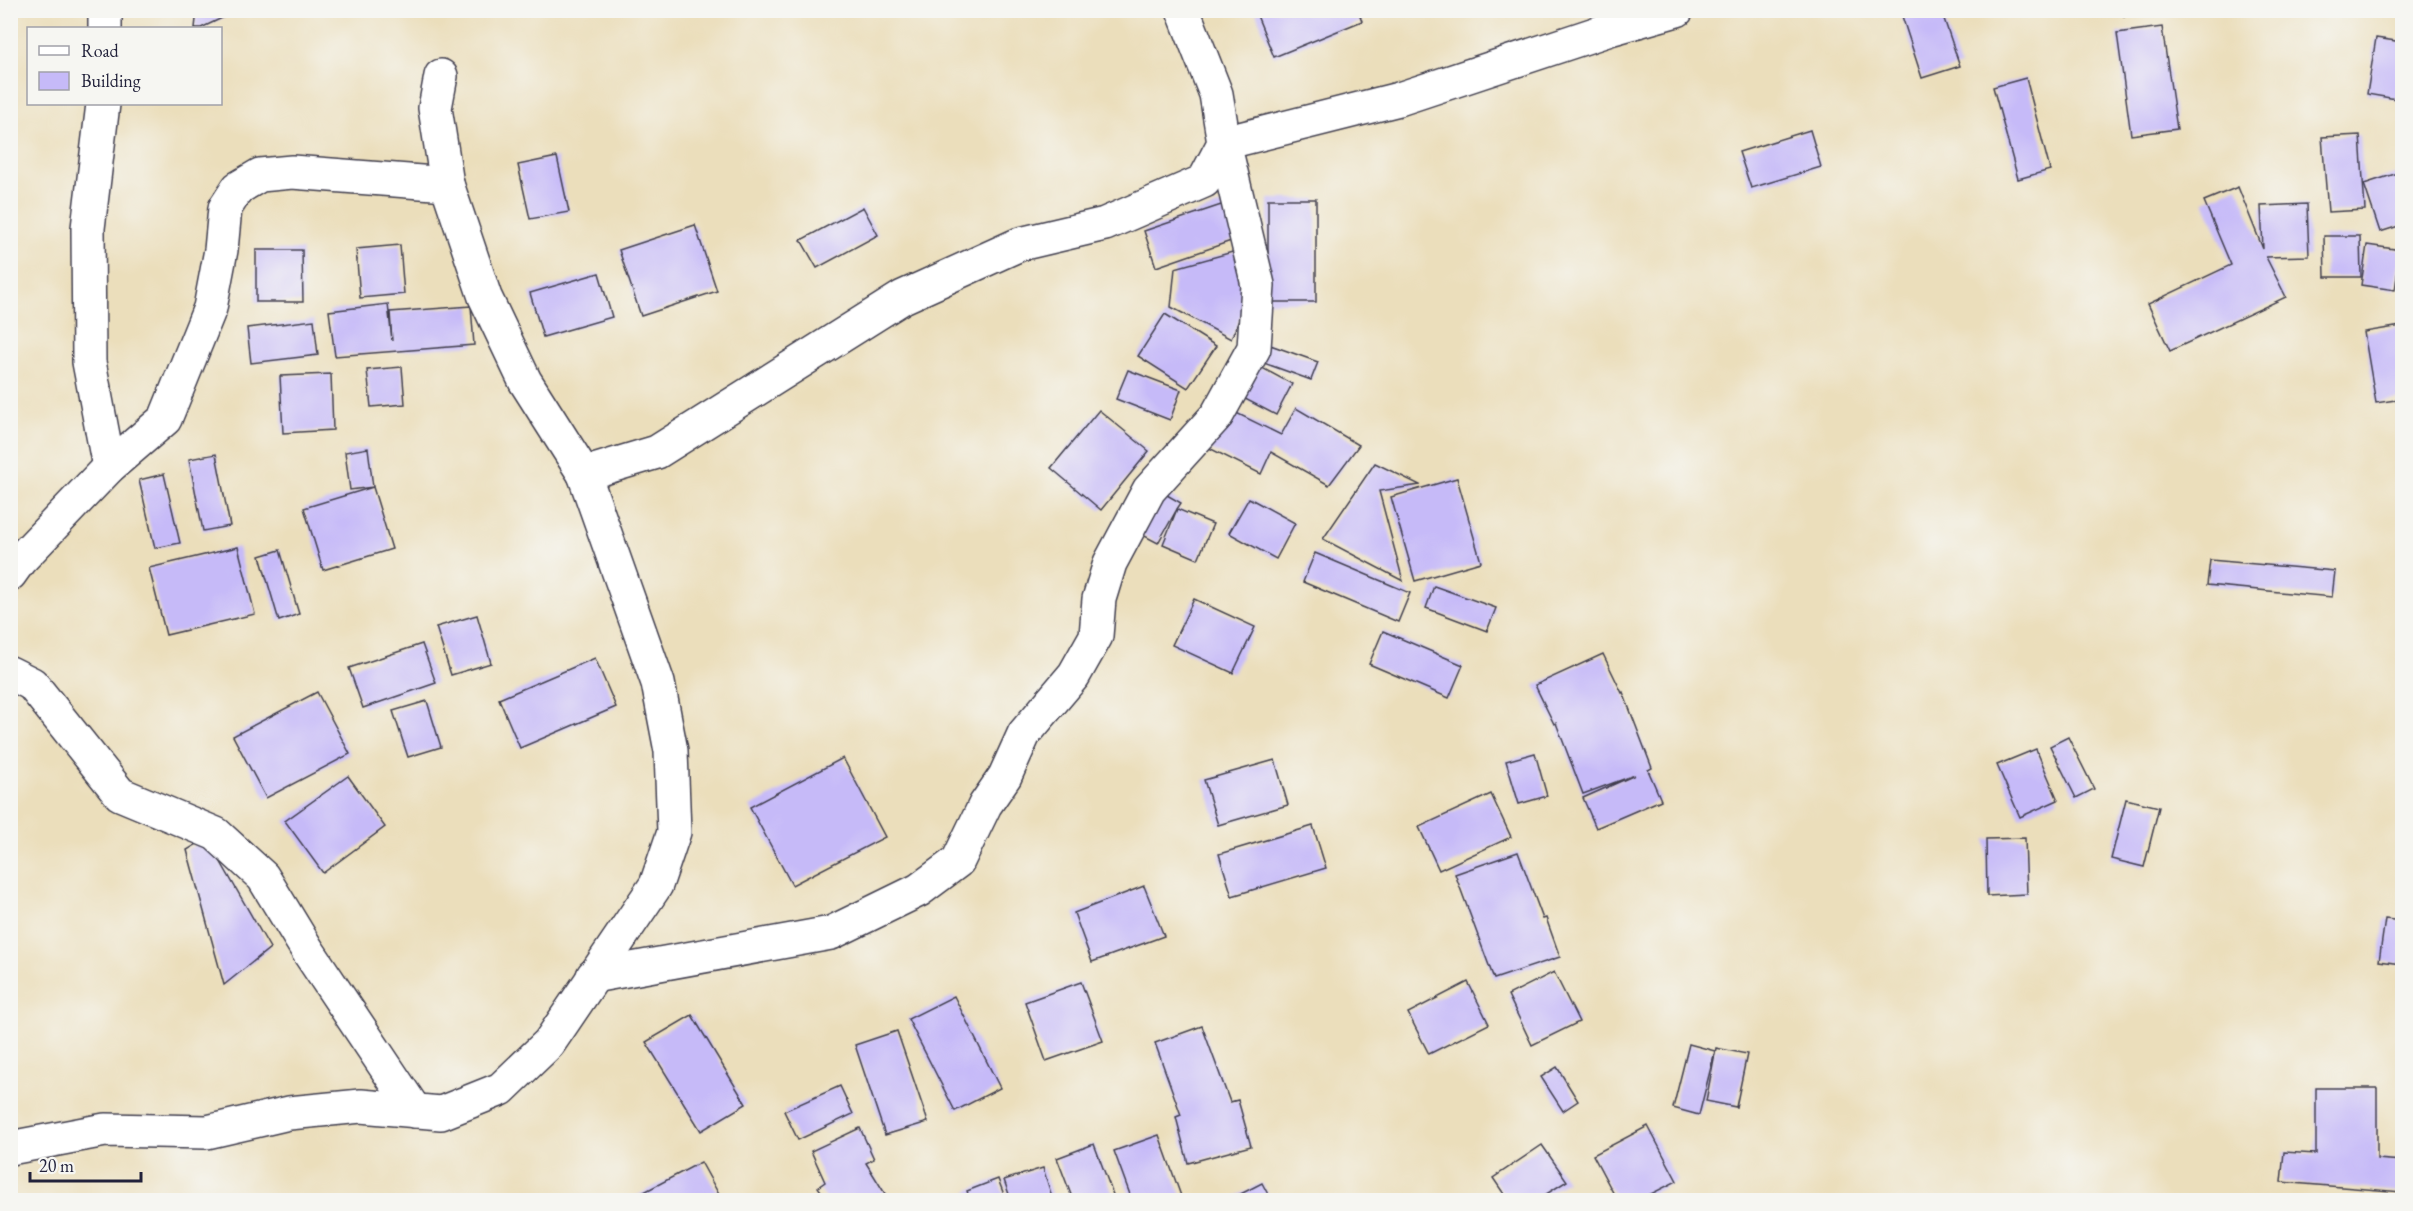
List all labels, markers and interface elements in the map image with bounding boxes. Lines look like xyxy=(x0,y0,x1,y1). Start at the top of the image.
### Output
legend xyxy=(27,27,222,105)
text: Road xyxy=(81,39,120,62)
text: Building xyxy=(81,69,141,92)
scale bar xyxy=(30,1145,141,1183)
text: 20 m xyxy=(39,1154,74,1177)

